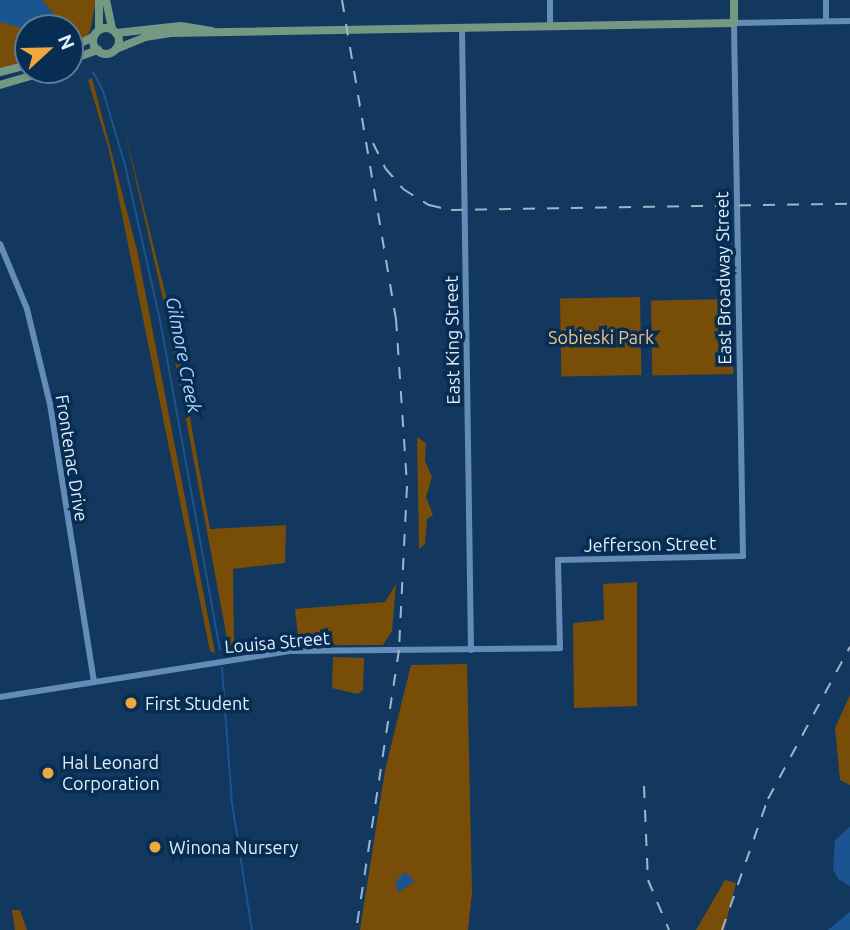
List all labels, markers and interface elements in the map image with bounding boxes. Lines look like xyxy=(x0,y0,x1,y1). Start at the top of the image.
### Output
north arrow xyxy=(14,14,84,84)
text: N xyxy=(54,31,79,53)
street label: East Broadway Street xyxy=(711,191,735,365)
street label: East King Street xyxy=(440,275,464,405)
water label: Gilmore Creek xyxy=(161,295,205,415)
park label: Sobieski Park xyxy=(548,326,654,348)
street label: Frontenac Drive xyxy=(51,393,93,523)
street label: Jefferson Street xyxy=(584,532,716,556)
street label: Louisa Street xyxy=(223,627,331,657)
place label: First Student xyxy=(145,692,249,714)
marker: First Student xyxy=(123,695,139,711)
place label: Hal Leonard Corporation xyxy=(62,752,160,794)
marker: Hal Leonard Corporation xyxy=(40,765,56,781)
place label: Winona Nursery xyxy=(169,836,298,858)
marker: Winona Nursery xyxy=(147,839,163,855)

